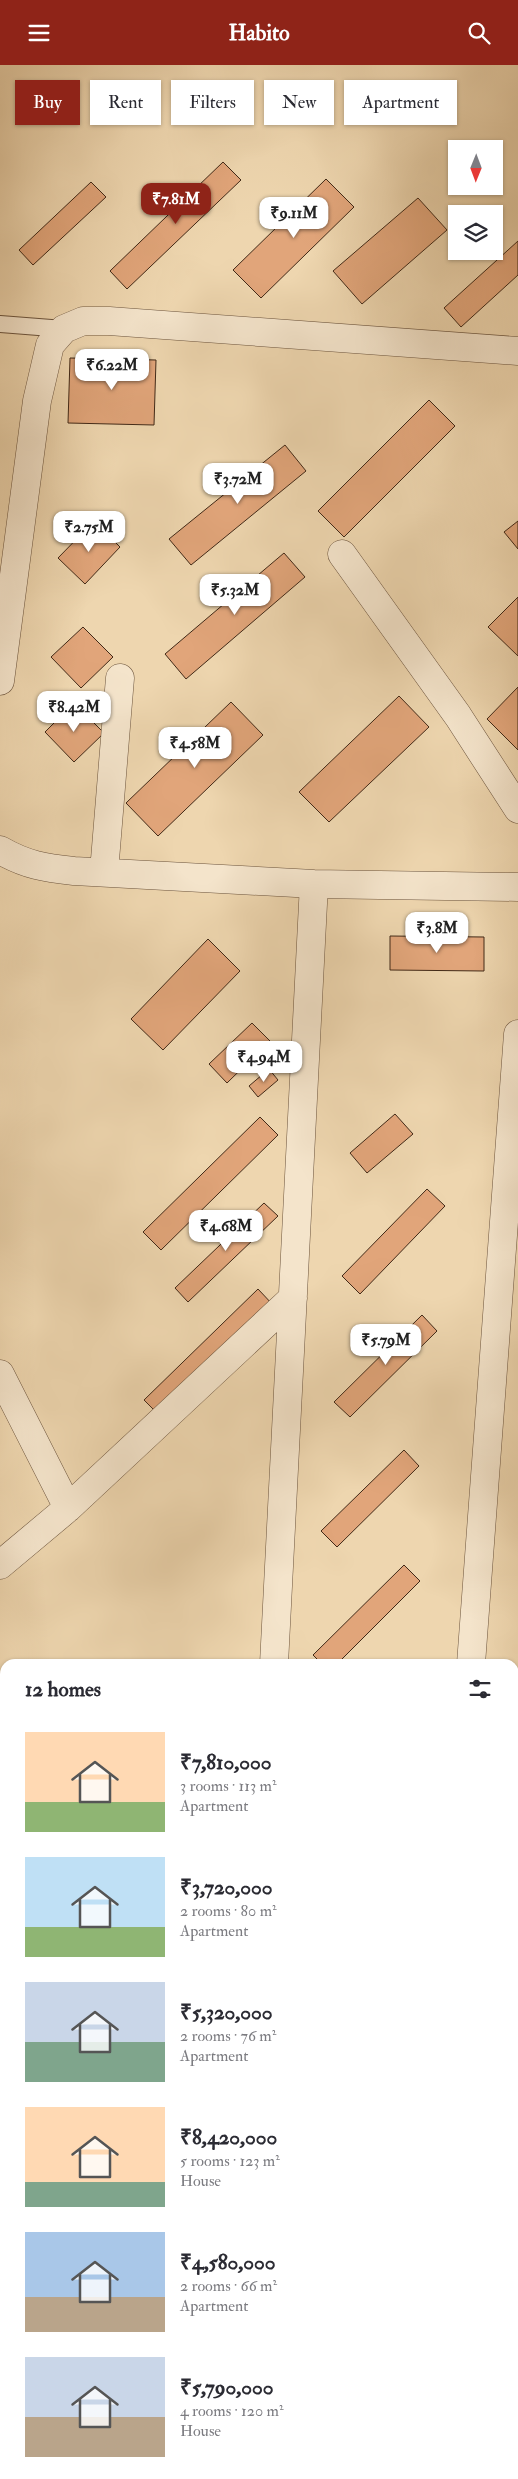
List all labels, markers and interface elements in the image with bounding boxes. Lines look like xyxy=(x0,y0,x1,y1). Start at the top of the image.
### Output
icon: menu xyxy=(25,19,53,47)
text: Habito xyxy=(228,19,290,47)
icon: search xyxy=(465,19,493,47)
chip: Buy xyxy=(15,80,80,125)
chip: Rent xyxy=(90,80,161,125)
chip: Filters xyxy=(171,80,254,125)
chip: New xyxy=(264,80,334,125)
chip: Apartment xyxy=(344,80,457,125)
north arrow xyxy=(448,140,502,195)
map controls xyxy=(448,140,503,260)
pin: ₹7.81M xyxy=(135,183,217,225)
text: ₹7.81M xyxy=(152,189,200,209)
pin: ₹9.11M xyxy=(253,197,335,239)
text: ₹9.11M xyxy=(270,203,318,223)
button: layers xyxy=(448,205,503,260)
pin: ₹6.22M xyxy=(71,349,153,391)
text: ₹6.22M xyxy=(86,355,138,375)
pin: ₹3.72M xyxy=(197,463,279,505)
text: ₹3.72M xyxy=(214,469,262,489)
pin: ₹2.75M xyxy=(48,511,130,553)
text: ₹2.75M xyxy=(64,517,114,537)
pin: ₹5.32M xyxy=(194,573,276,616)
text: ₹5.32M xyxy=(211,580,259,600)
pin: ₹8.42M xyxy=(33,691,115,733)
text: ₹8.42M xyxy=(48,697,100,717)
pin: ₹4.58M xyxy=(154,727,236,769)
text: ₹4.58M xyxy=(170,733,220,753)
pin: ₹3.8M xyxy=(402,911,472,954)
text: ₹3.8M xyxy=(416,918,458,938)
pin: ₹4.94M xyxy=(223,1041,305,1083)
text: ₹4.94M xyxy=(237,1047,291,1067)
pin: ₹4.68M xyxy=(185,1209,267,1252)
text: ₹4.68M xyxy=(200,1216,252,1236)
pin: ₹5.79M xyxy=(345,1323,427,1366)
text: ₹5.79M xyxy=(361,1330,411,1350)
icon: filters xyxy=(466,1675,494,1703)
text: 12 homes xyxy=(25,1676,101,1703)
text: ₹7,810,000 xyxy=(180,1749,272,1776)
icon: home xyxy=(65,1752,125,1812)
text: 3 rooms · 113 m² xyxy=(180,1776,276,1796)
text: Apartment xyxy=(180,1796,248,1816)
text: ₹3,720,000 xyxy=(180,1874,273,1901)
icon: home xyxy=(65,1877,125,1937)
text: 2 rooms · 80 m² xyxy=(180,1901,277,1921)
text: Apartment xyxy=(180,1921,248,1941)
text: ₹5,320,000 xyxy=(180,1999,273,2026)
icon: home xyxy=(65,2002,125,2062)
text: 2 rooms · 76 m² xyxy=(180,2026,276,2046)
text: Apartment xyxy=(180,2046,248,2066)
text: ₹8,420,000 xyxy=(180,2124,277,2151)
icon: home xyxy=(65,2127,125,2187)
text: 5 rooms · 123 m² xyxy=(180,2151,280,2171)
text: House xyxy=(180,2171,221,2191)
text: ₹4,580,000 xyxy=(180,2249,276,2276)
icon: home xyxy=(65,2252,125,2312)
text: 2 rooms · 66 m² xyxy=(180,2276,277,2296)
text: Apartment xyxy=(180,2296,248,2316)
text: ₹5,790,000 xyxy=(180,2374,274,2401)
icon: home xyxy=(65,2377,125,2437)
text: 4 rooms · 120 m² xyxy=(180,2401,283,2421)
text: House xyxy=(180,2421,221,2441)

